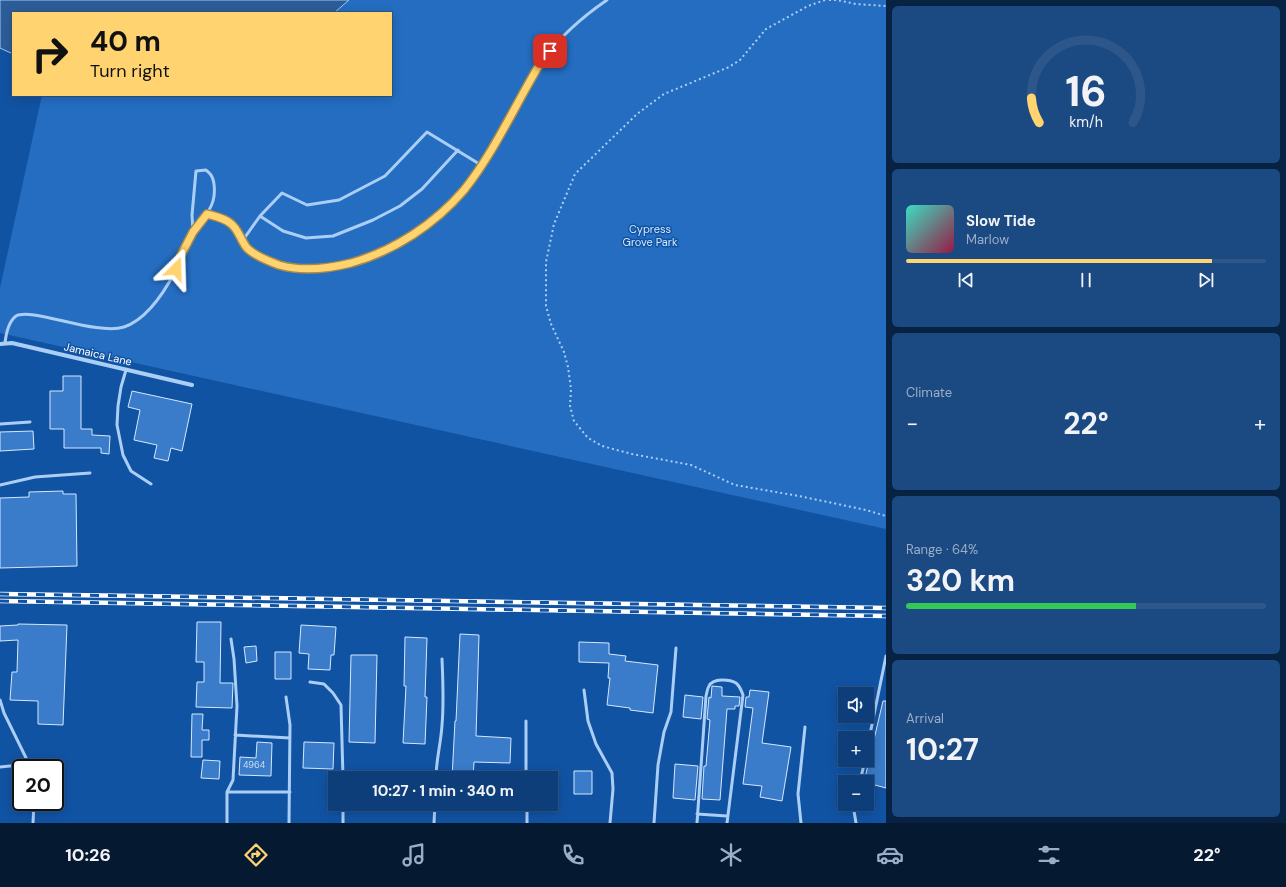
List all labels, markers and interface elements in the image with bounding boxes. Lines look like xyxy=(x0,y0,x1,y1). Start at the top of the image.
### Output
text: 40 m xyxy=(90,23,161,60)
icon: right xyxy=(24,28,76,80)
pin xyxy=(533,34,567,68)
icon: arrive xyxy=(539,40,561,62)
text: Turn right xyxy=(90,59,170,83)
text: 16 xyxy=(1065,65,1107,119)
text: km/h xyxy=(1069,112,1103,130)
text: Slow Tide xyxy=(966,211,1036,231)
park label: Cypress Grove Park xyxy=(623,222,678,249)
text: Marlow xyxy=(966,231,1009,248)
position arrow xyxy=(155,248,197,290)
icon: previous xyxy=(955,269,977,291)
icon: pause xyxy=(1075,269,1097,291)
icon: next xyxy=(1195,269,1217,291)
street label: Jamaica Lane xyxy=(63,339,133,369)
text: Climate xyxy=(906,384,952,401)
text: 22° xyxy=(1063,404,1109,443)
text: − xyxy=(906,409,918,438)
text: + xyxy=(1254,409,1266,438)
text: Range · 64% xyxy=(906,541,978,558)
text: 320 km xyxy=(906,561,1015,600)
map controls xyxy=(838,687,874,811)
button: sound xyxy=(838,687,874,723)
text: Arrival xyxy=(906,710,944,727)
text: 10:27 xyxy=(906,730,979,769)
button: + xyxy=(838,731,874,767)
speed limit sign: 20 xyxy=(12,759,64,811)
house number: 4964 xyxy=(243,759,266,771)
button: − xyxy=(838,775,874,811)
text: 10:27 · 1 min · 340 m xyxy=(372,781,514,801)
icon: directions xyxy=(242,841,270,869)
icon: music xyxy=(400,841,428,869)
icon: phone xyxy=(559,841,587,869)
icon: climate xyxy=(717,841,745,869)
icon: car xyxy=(876,841,904,869)
icon: filters xyxy=(1035,841,1063,869)
text: 10:26 xyxy=(65,843,111,867)
text: 22° xyxy=(1193,843,1221,867)

